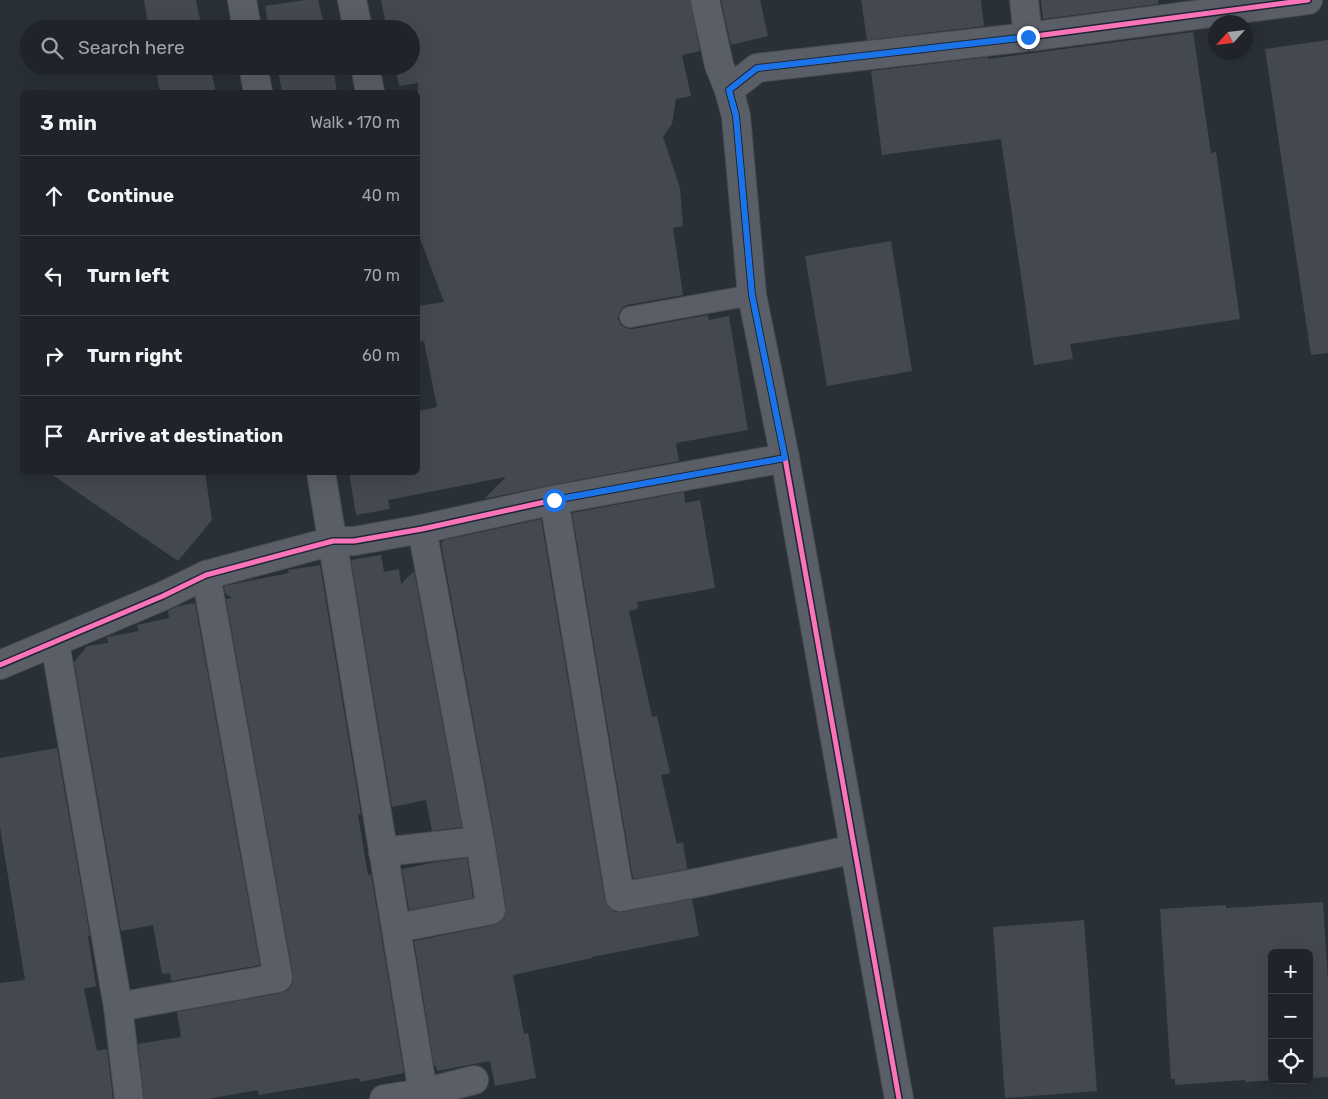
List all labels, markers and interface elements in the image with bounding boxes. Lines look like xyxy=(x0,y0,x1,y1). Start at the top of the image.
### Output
north arrow xyxy=(1208,15,1253,60)
search box xyxy=(20,20,420,75)
route end xyxy=(1017,26,1040,49)
icon: search xyxy=(38,34,66,62)
text: Search here xyxy=(78,36,185,59)
text: 3 min xyxy=(40,110,97,135)
text: Walk · 170 m xyxy=(310,113,400,132)
icon: ahead xyxy=(40,182,68,210)
text: Continue xyxy=(87,184,174,207)
text: 40 m xyxy=(362,186,400,205)
icon: left xyxy=(40,262,68,290)
text: Turn left xyxy=(87,264,169,287)
text: 70 m xyxy=(363,266,400,285)
icon: right xyxy=(40,342,68,370)
text: Turn right xyxy=(87,344,182,367)
text: 60 m xyxy=(362,346,400,365)
icon: arrive xyxy=(40,422,68,450)
text: Arrive at destination xyxy=(87,424,283,447)
route start xyxy=(543,489,566,512)
map controls xyxy=(1268,949,1313,1084)
button: + xyxy=(1268,949,1313,994)
button: − xyxy=(1268,994,1313,1039)
button: locate xyxy=(1268,1039,1313,1084)

